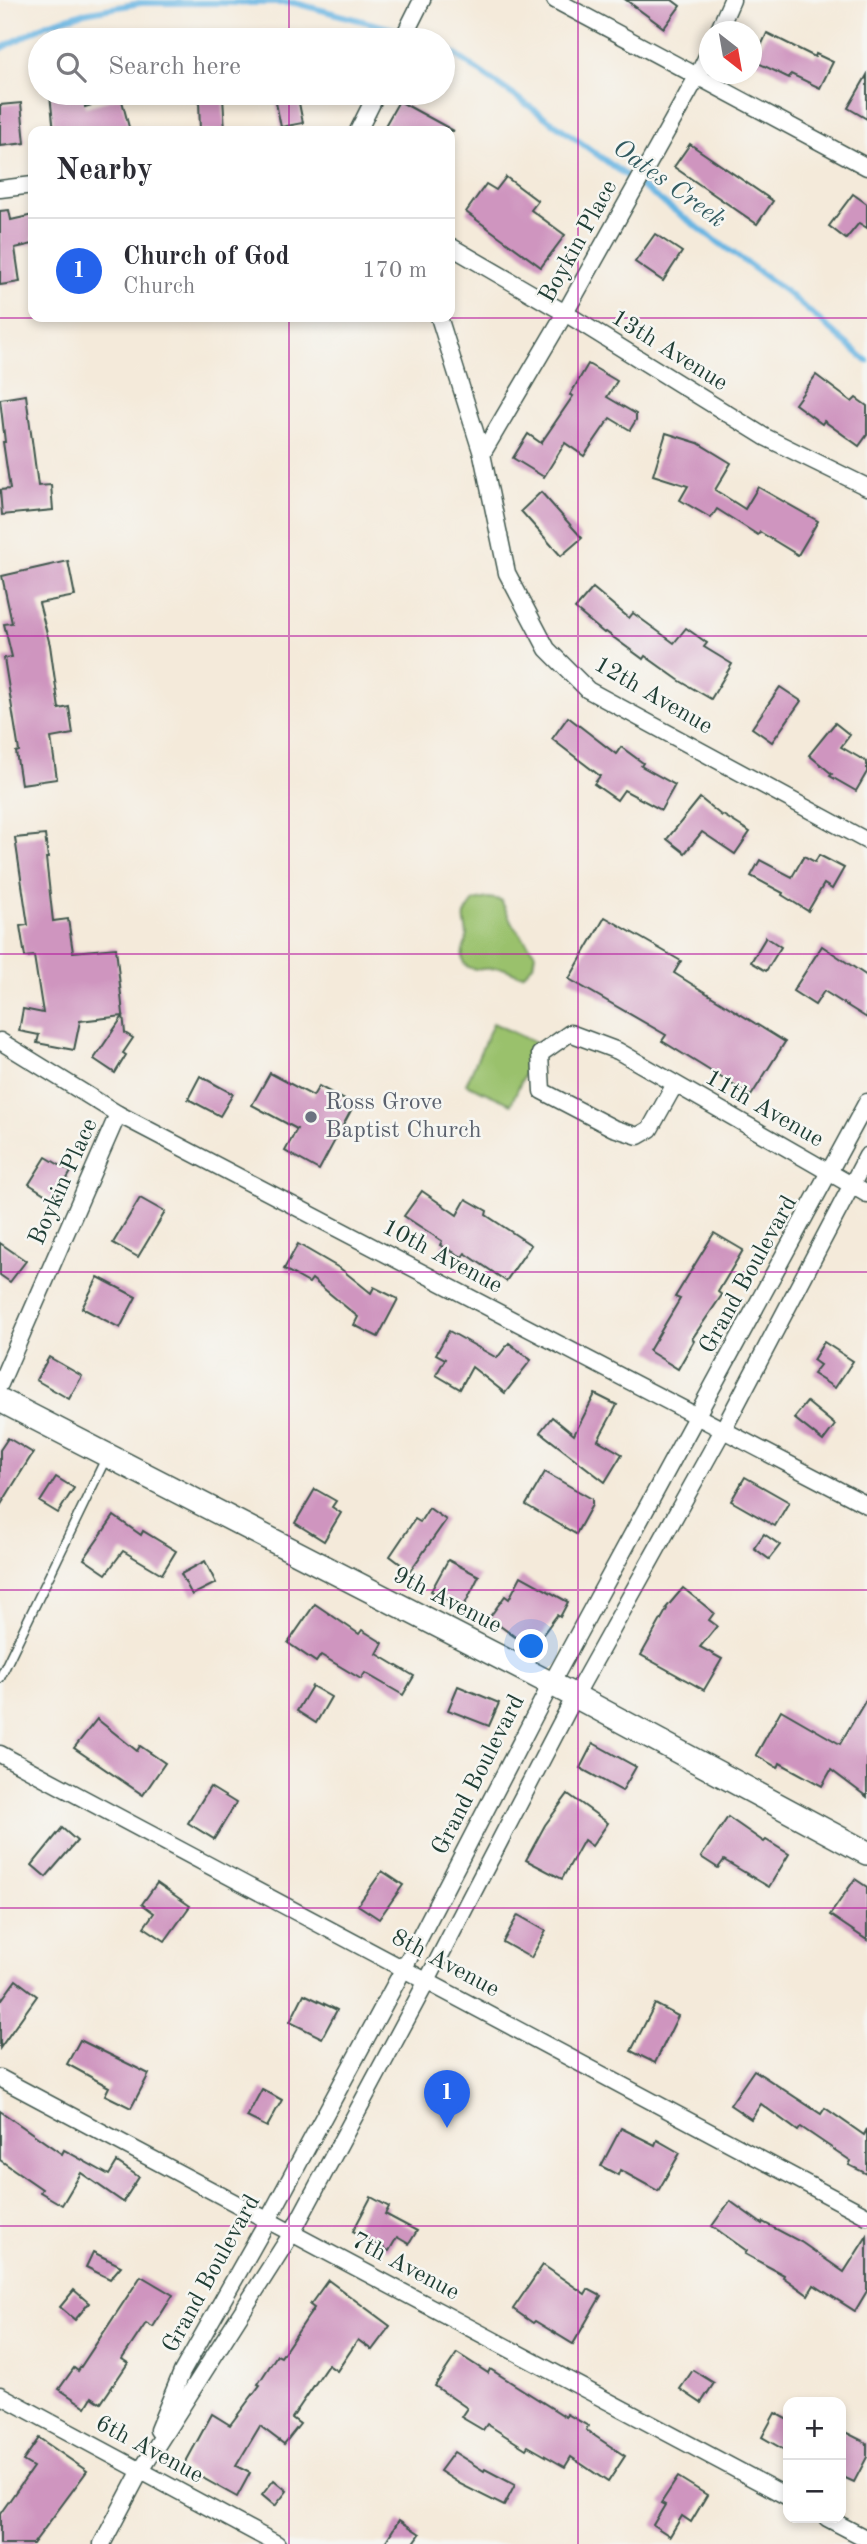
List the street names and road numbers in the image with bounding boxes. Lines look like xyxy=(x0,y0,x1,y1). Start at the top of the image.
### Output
street label: Boykin Place xyxy=(536,177,622,307)
street label: 13th Avenue xyxy=(607,306,731,396)
street label: 12th Avenue xyxy=(590,653,716,739)
street label: 11th Avenue xyxy=(701,1066,827,1152)
street label: Boykin Place xyxy=(25,1115,103,1249)
street label: Grand Boulevard xyxy=(696,1192,802,1358)
street label: 10th Avenue xyxy=(378,1215,506,1299)
street label: 9th Avenue xyxy=(389,1563,505,1639)
street label: Grand Boulevard xyxy=(428,1691,530,1859)
street label: 8th Avenue xyxy=(387,1926,503,2002)
street label: Grand Boulevard xyxy=(159,2191,265,2357)
street label: 7th Avenue xyxy=(347,2229,463,2305)
street label: 6th Avenue xyxy=(91,2412,207,2488)

